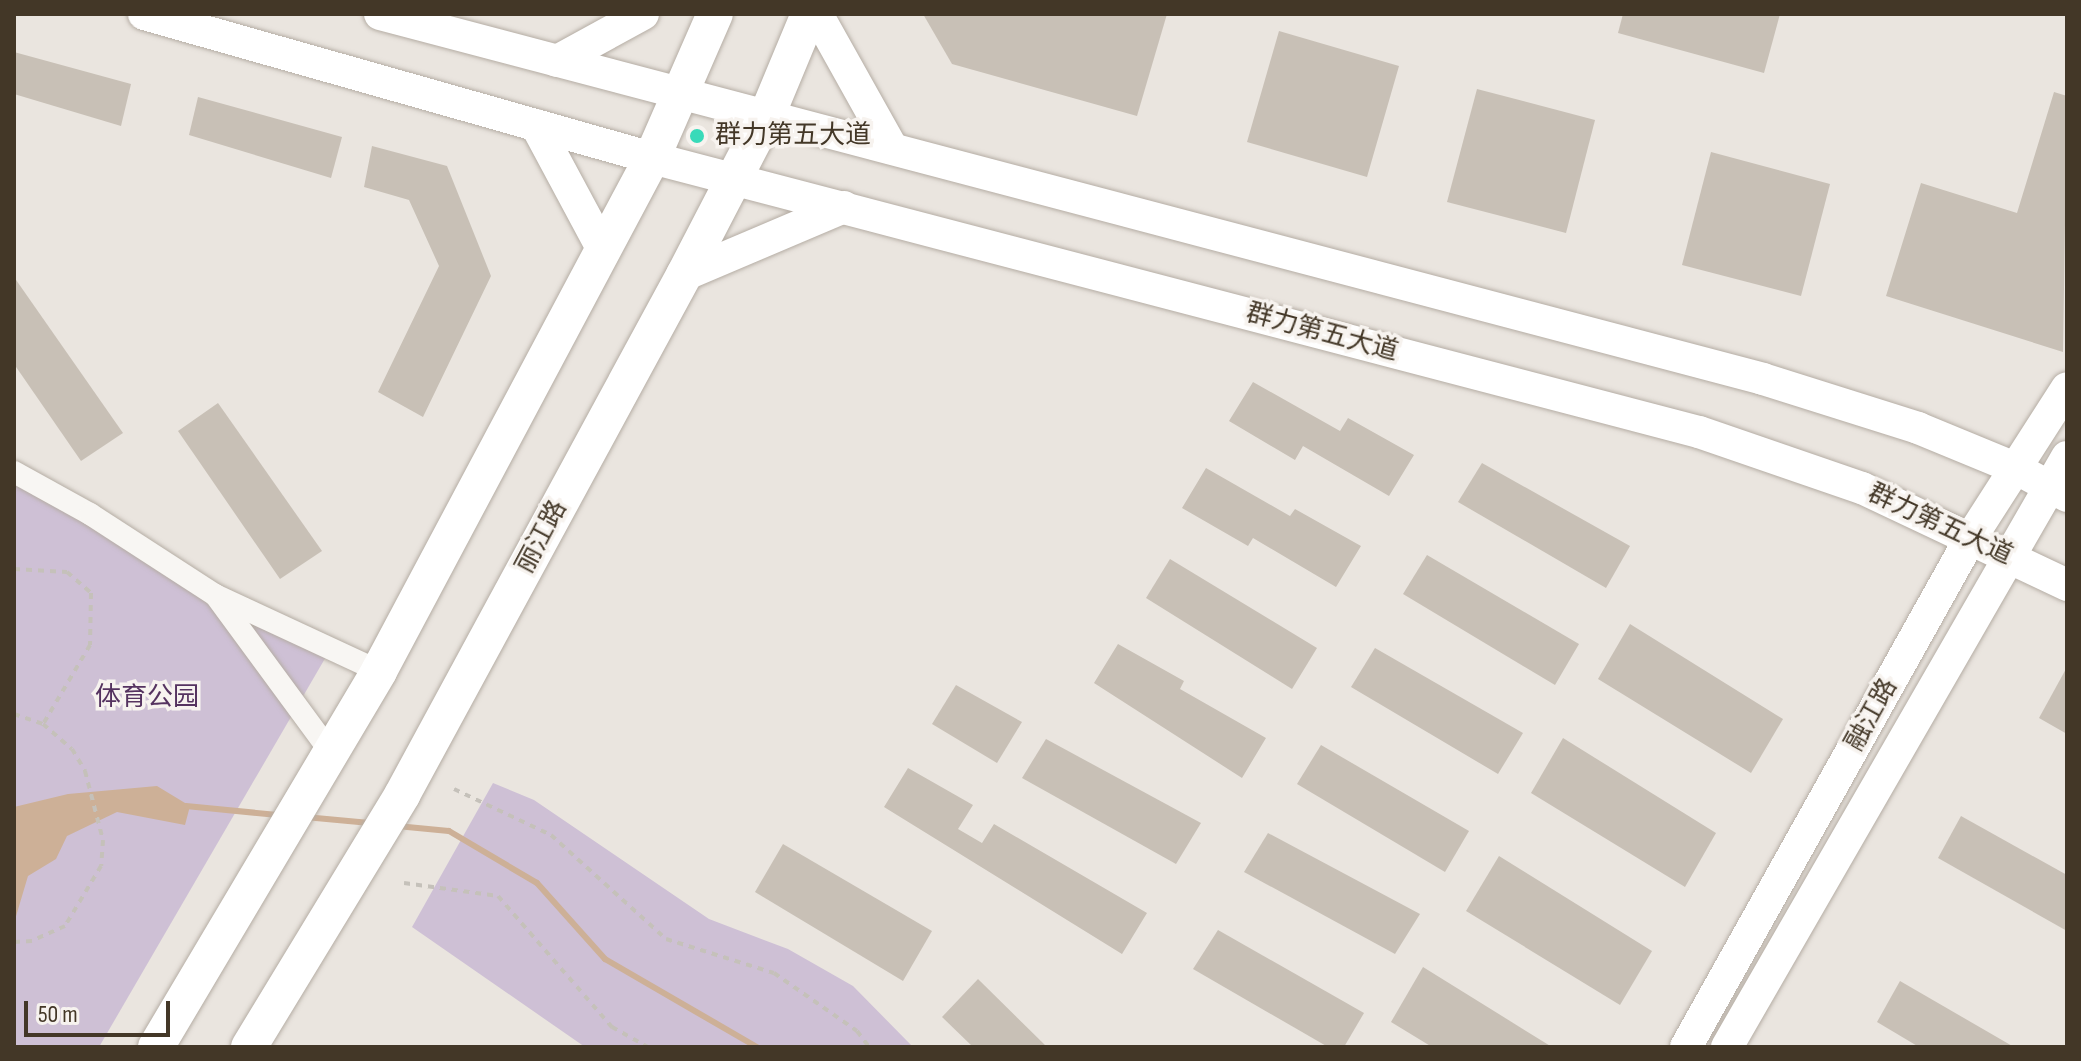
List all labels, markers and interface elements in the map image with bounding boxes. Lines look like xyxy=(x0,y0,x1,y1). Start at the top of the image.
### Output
place label: 群力第五大道 xyxy=(715,120,871,152)
marker: 群力第五大道 xyxy=(686,125,708,147)
street label: 群力第五大道 xyxy=(1243,298,1401,368)
street label: 群力第五大道 xyxy=(1863,478,2017,572)
street label: 丽江路 xyxy=(510,495,574,579)
street label: 融江路 xyxy=(1839,673,1905,757)
park label: 体育公园 xyxy=(95,682,199,714)
scale bar xyxy=(28,985,174,1035)
text: 50 m xyxy=(38,1000,78,1029)

